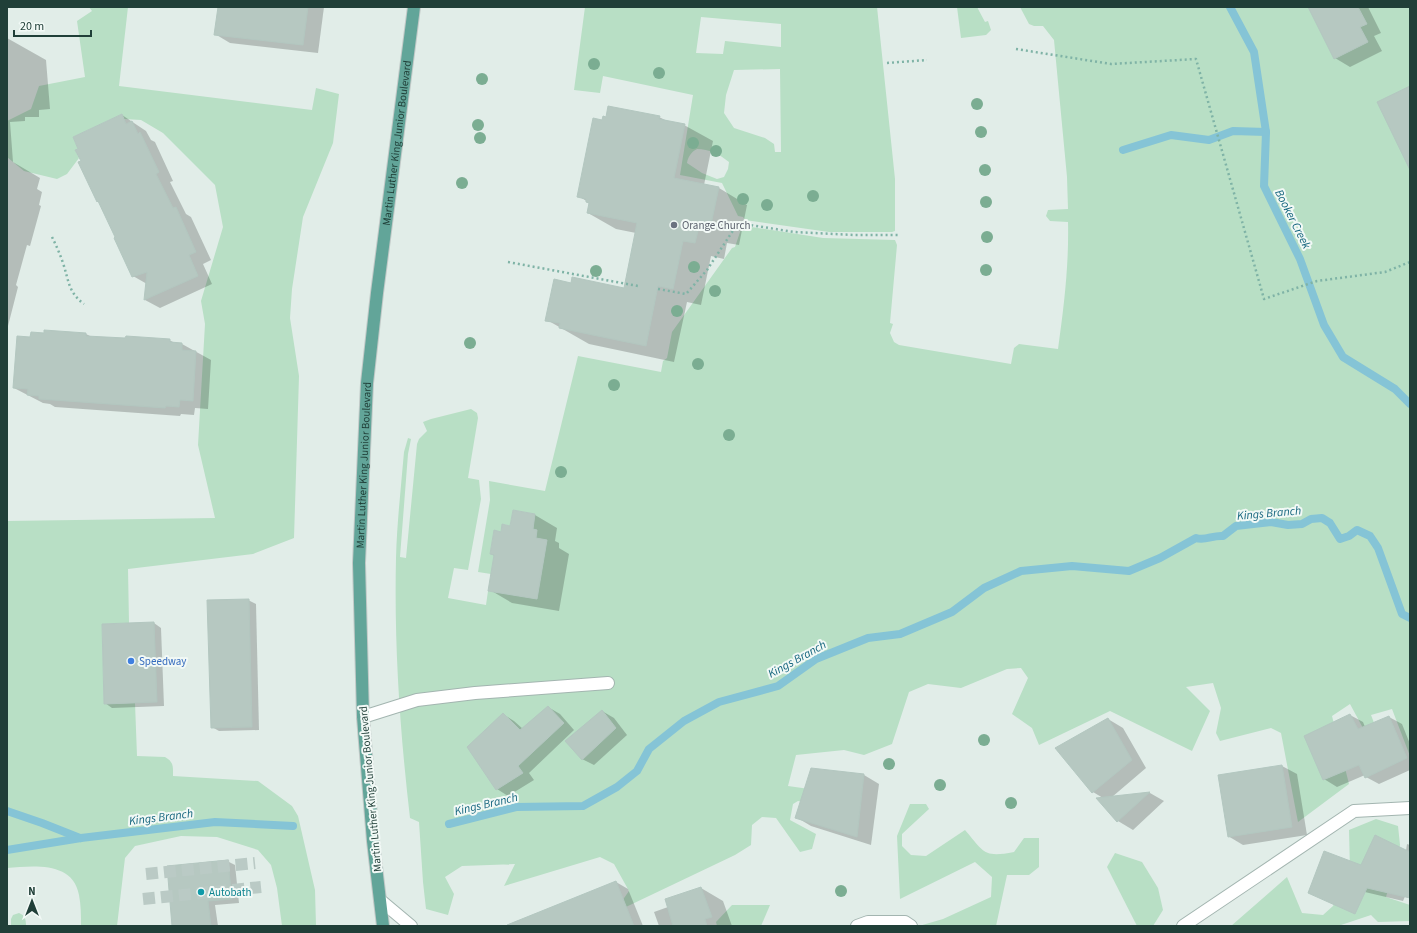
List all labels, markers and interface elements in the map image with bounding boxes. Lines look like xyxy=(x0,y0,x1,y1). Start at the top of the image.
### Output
scale bar xyxy=(14,12,91,38)
text: 20 m xyxy=(20,18,44,35)
street label: Martin Luther King Junior Boulevard xyxy=(379,60,415,227)
water label: Booker Creek xyxy=(1270,187,1315,252)
place label: Orange Church xyxy=(682,218,750,233)
marker: Orange Church xyxy=(669,220,679,230)
street label: Martin Luther King Junior Boulevard xyxy=(353,382,375,549)
water label: Kings Branch xyxy=(1236,502,1302,525)
water label: Kings Branch xyxy=(765,636,830,682)
place label: Speedway xyxy=(139,654,186,669)
marker: Speedway xyxy=(126,656,136,666)
street label: Martin Luther King Junior Boulevard xyxy=(356,706,385,872)
water label: Kings Branch xyxy=(453,789,519,820)
water label: Kings Branch xyxy=(128,805,194,830)
north arrow xyxy=(12,881,52,921)
text: N xyxy=(28,884,36,899)
place label: Autobath xyxy=(209,885,251,900)
marker: Autobath xyxy=(196,887,206,897)

